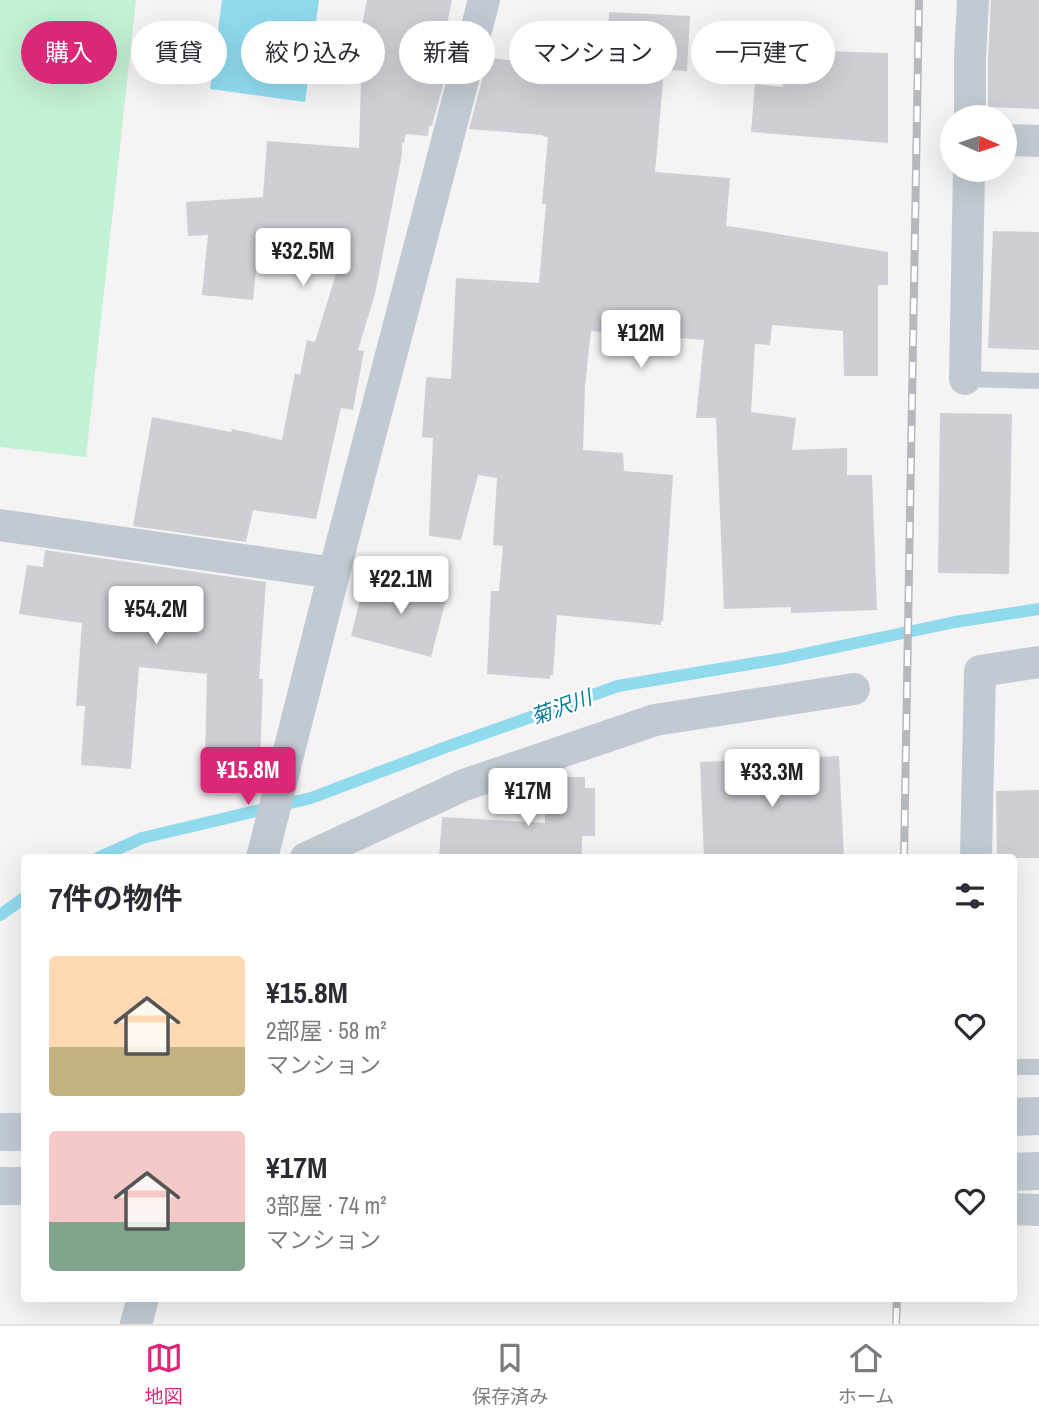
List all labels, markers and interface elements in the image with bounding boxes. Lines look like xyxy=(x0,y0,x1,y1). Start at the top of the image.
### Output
chip: 購入 xyxy=(21,21,117,84)
chip: 賃貸 xyxy=(131,21,227,84)
chip: 絞り込み xyxy=(241,21,385,84)
chip: 新着 xyxy=(399,21,495,84)
chip: マンション xyxy=(509,21,677,84)
chip: 一戸建て xyxy=(691,21,835,84)
north arrow xyxy=(940,105,1017,182)
map controls xyxy=(940,105,1017,182)
pin: ¥32.5M xyxy=(246,229,360,288)
text: ¥32.5M xyxy=(272,235,334,266)
pin: ¥12M xyxy=(600,310,682,370)
text: ¥12M xyxy=(617,317,665,348)
pin: ¥22.1M xyxy=(344,556,458,616)
text: ¥22.1M xyxy=(370,563,432,594)
pin: ¥54.2M xyxy=(99,586,213,646)
text: ¥54.2M xyxy=(125,593,187,624)
water label: 菊沢川 xyxy=(526,682,597,731)
pin: ¥15.8M xyxy=(191,748,305,807)
pin: ¥33.3M xyxy=(715,750,829,809)
text: ¥15.8M xyxy=(217,754,279,785)
text: ¥33.3M xyxy=(741,756,803,787)
pin: ¥17M xyxy=(487,768,569,828)
text: ¥17M xyxy=(504,775,552,806)
icon: filters xyxy=(951,877,989,915)
text: 7件の物件 xyxy=(49,878,183,918)
text: ¥15.8M xyxy=(266,972,348,1012)
icon: home xyxy=(105,984,189,1068)
icon: heart xyxy=(951,1007,989,1045)
text: 2部屋 · 58 m² xyxy=(266,1015,386,1046)
text: マンション xyxy=(266,1049,381,1080)
text: ¥17M xyxy=(266,1147,328,1187)
icon: home xyxy=(105,1159,189,1243)
icon: heart xyxy=(951,1182,989,1220)
text: 3部屋 · 74 m² xyxy=(266,1190,386,1221)
text: マンション xyxy=(266,1224,381,1255)
tab: 地図 xyxy=(145,1339,183,1409)
tab: 保存済み xyxy=(472,1339,548,1409)
tab: ホーム xyxy=(838,1339,894,1409)

